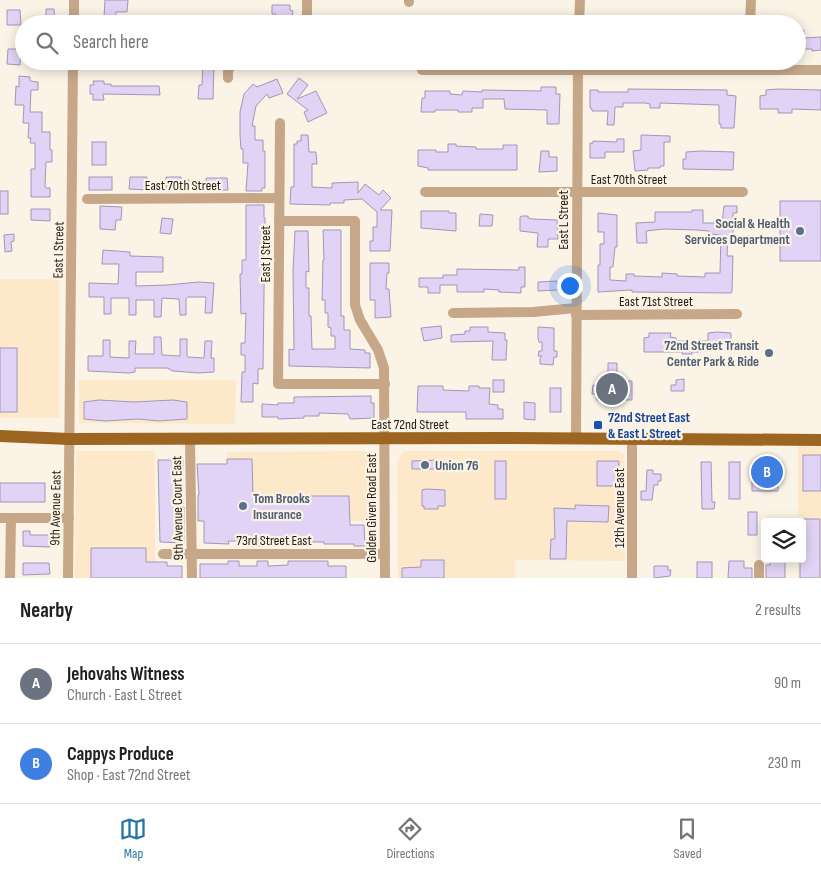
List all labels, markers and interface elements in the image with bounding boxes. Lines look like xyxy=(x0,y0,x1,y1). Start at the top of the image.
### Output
search box xyxy=(15,15,806,70)
icon: search xyxy=(33,29,61,57)
text: Search here xyxy=(73,31,149,54)
street label: East 70th Street xyxy=(591,171,667,188)
street label: East 70th Street xyxy=(145,177,221,194)
street label: East L Street xyxy=(555,190,572,250)
place label: Social & Health Services Department xyxy=(685,215,790,248)
street label: East I Street xyxy=(50,221,67,279)
street label: East J Street xyxy=(257,225,274,283)
marker: Social & Health Services Department xyxy=(794,225,806,237)
your location xyxy=(557,273,583,299)
street label: East 71st Street xyxy=(619,293,693,310)
place label: 72nd Street Transit Center Park & Ride xyxy=(664,337,759,370)
marker: 72nd Street Transit Center Park & Ride xyxy=(763,347,775,359)
pin: A xyxy=(596,370,628,408)
place label: 72nd Street East & East L Street xyxy=(608,409,691,442)
street label: East 72nd Street xyxy=(371,416,449,433)
marker: 72nd Street East & East L Street xyxy=(592,419,604,431)
street label: Golden Given Road East xyxy=(363,453,380,563)
pin: B xyxy=(751,453,783,491)
street label: 9th Avenue Court East xyxy=(168,456,187,560)
place label: Union 76 xyxy=(435,457,479,474)
marker: Union 76 xyxy=(419,459,431,471)
street label: 12th Avenue East xyxy=(611,468,628,548)
street label: 9th Avenue East xyxy=(46,470,65,546)
place label: Tom Brooks Insurance xyxy=(253,490,310,523)
marker: Tom Brooks Insurance xyxy=(237,500,249,512)
map controls xyxy=(761,518,806,563)
button: layers xyxy=(761,518,806,563)
street label: 73rd Street East xyxy=(236,532,312,549)
text: Nearby xyxy=(20,598,73,623)
text: 2 results xyxy=(755,601,801,620)
text: Jehovahs Witness xyxy=(67,663,185,686)
text: A xyxy=(32,674,40,693)
text: 90 m xyxy=(774,674,801,693)
text: Church · East L Street xyxy=(67,686,182,705)
text: Cappys Produce xyxy=(67,743,174,766)
text: B xyxy=(32,754,40,773)
text: 230 m xyxy=(768,754,801,773)
text: Shop · East 72nd Street xyxy=(67,766,191,785)
tab: Map xyxy=(119,815,147,862)
tab: Directions xyxy=(386,815,435,862)
tab: Saved xyxy=(673,815,702,862)

